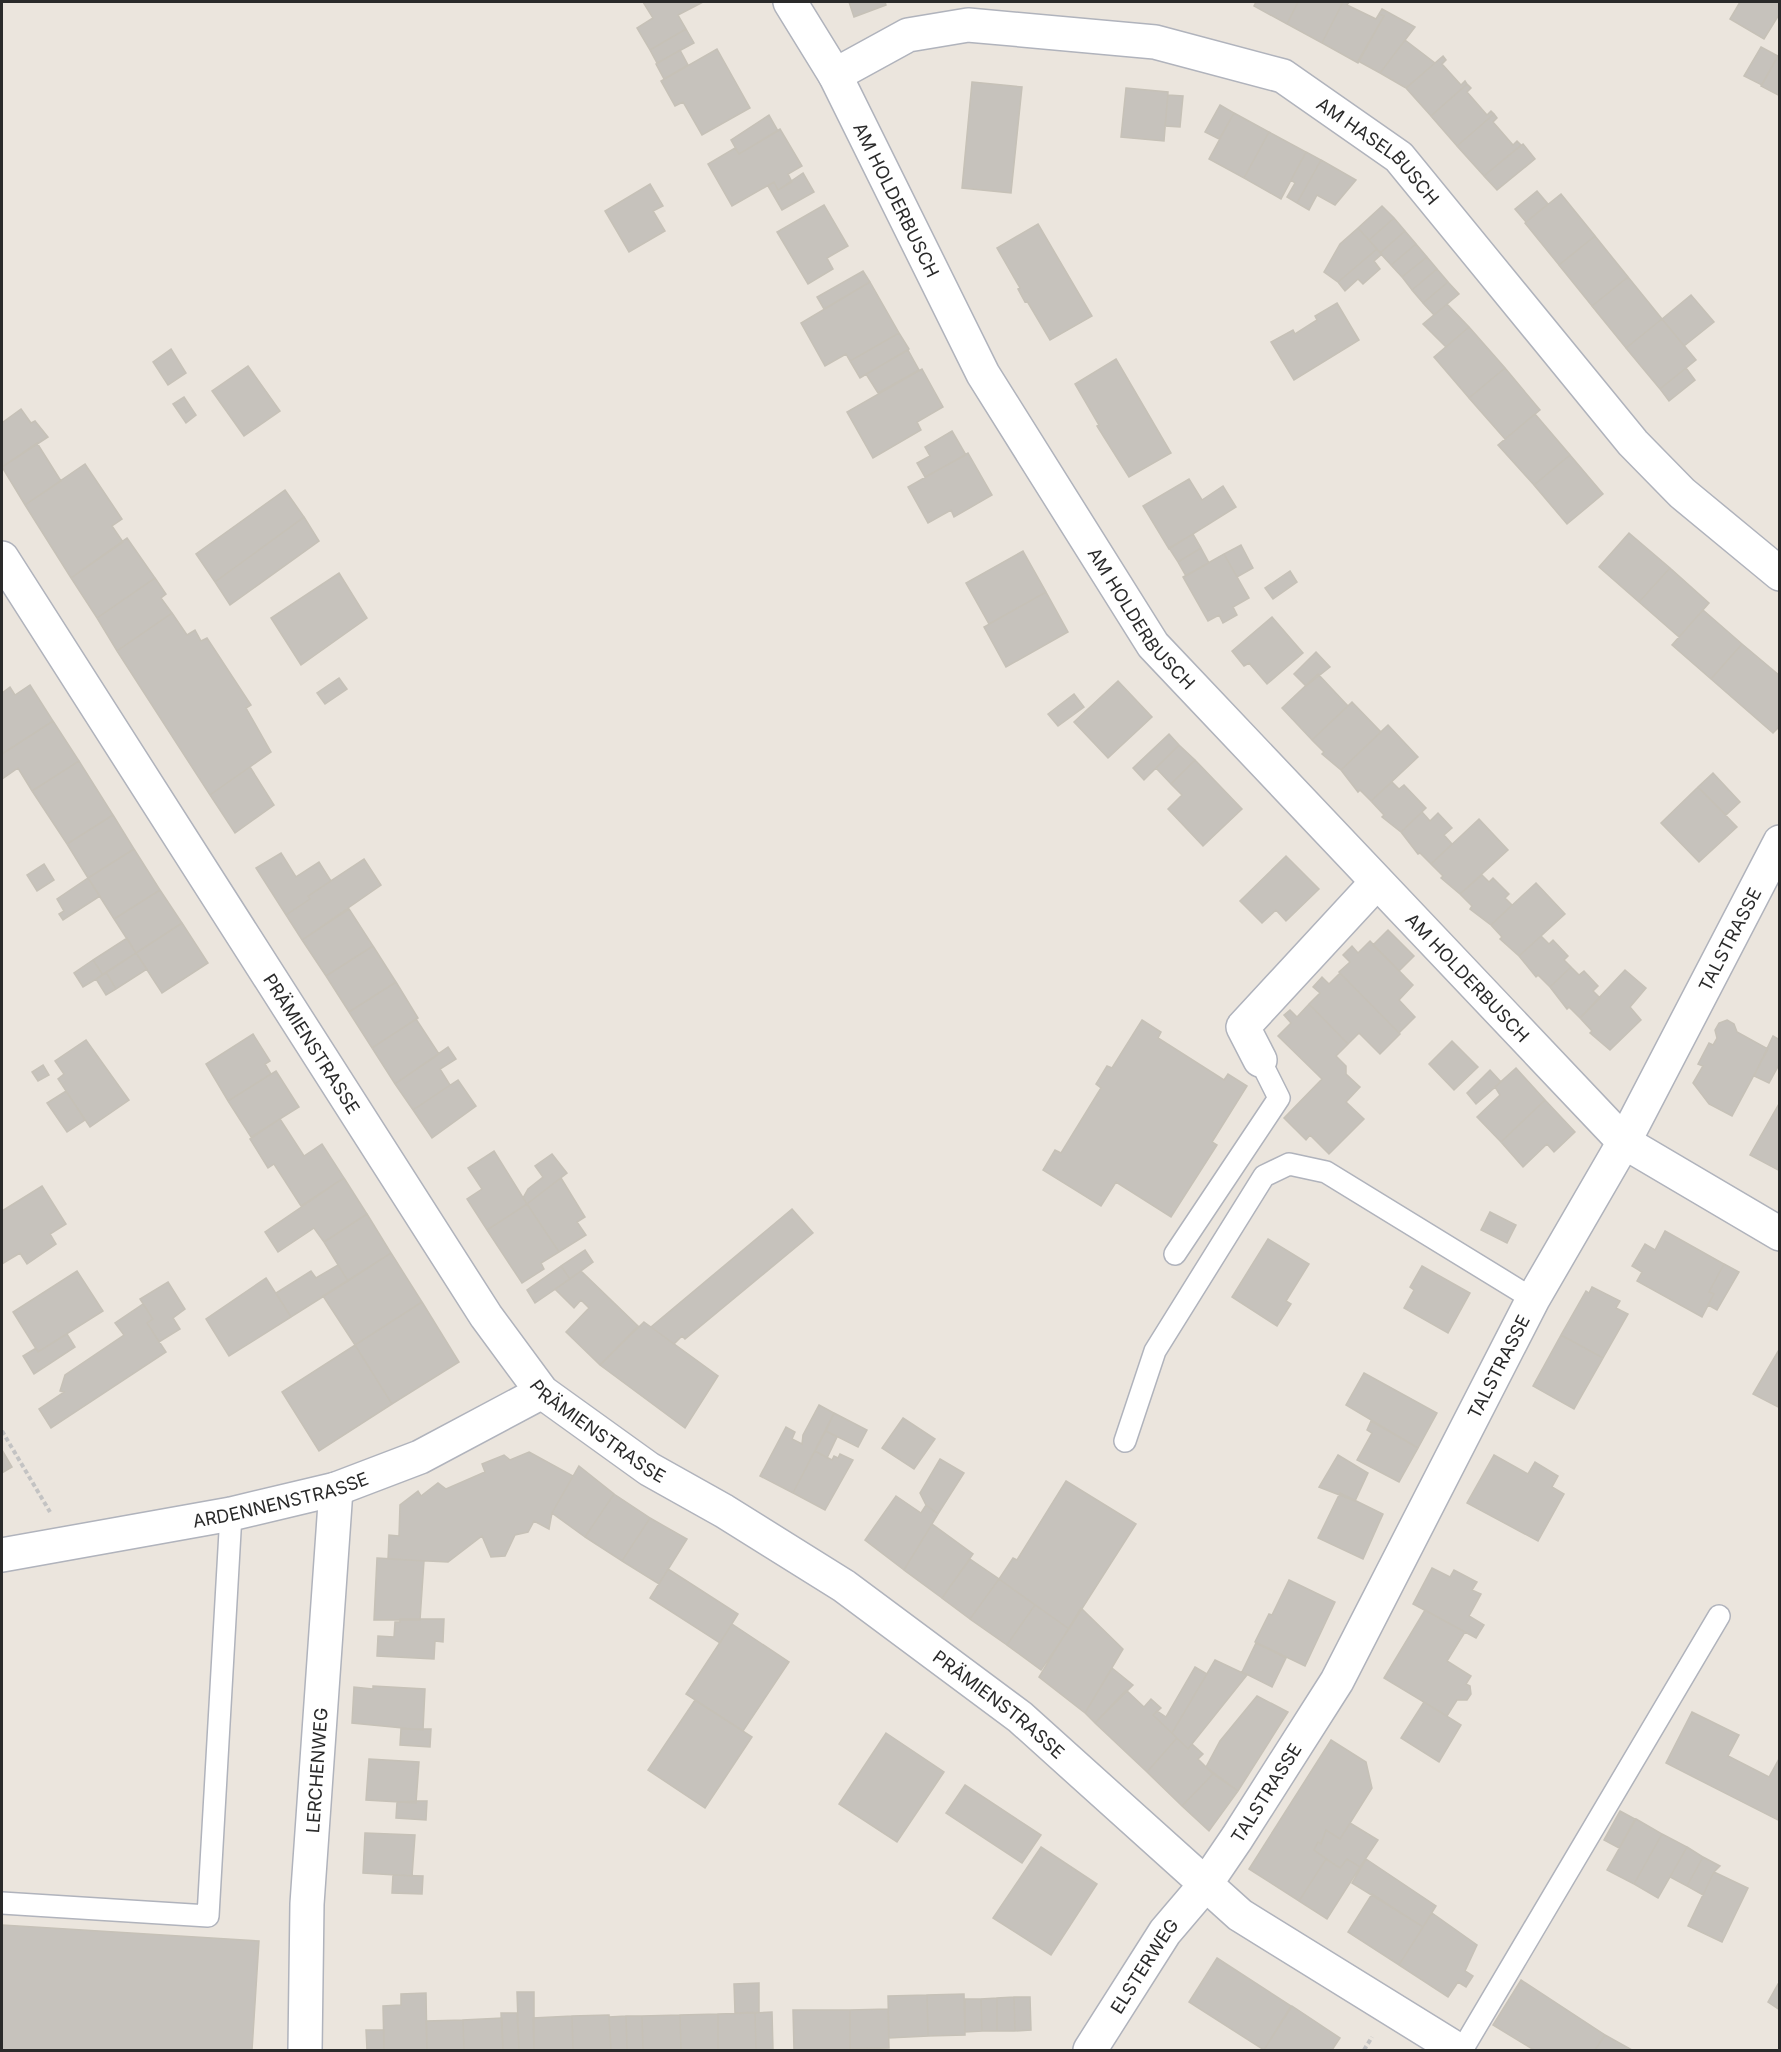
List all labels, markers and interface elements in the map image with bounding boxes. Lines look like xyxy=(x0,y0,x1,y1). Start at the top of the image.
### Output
street label: AM HASELBUSCH xyxy=(1313,93,1444,209)
street label: AM HOLDERBUSCH xyxy=(850,119,944,281)
street label: AM HOLDERBUSCH xyxy=(1084,544,1200,693)
street label: TALSTRASSE xyxy=(1694,884,1765,994)
street label: AM HOLDERBUSCH xyxy=(1402,908,1534,1046)
street label: PRÄMIENSTRASSE xyxy=(259,969,364,1117)
street label: TALSTRASSE xyxy=(1463,1311,1534,1422)
street label: PRÄMIENSTRASSE xyxy=(526,1375,669,1487)
street label: ARDENNENSTRASSE xyxy=(191,1467,371,1531)
street label: PRÄMIENSTRASSE xyxy=(929,1646,1069,1763)
street label: LERCHENWEG xyxy=(301,1707,331,1834)
street label: TALSTRASSE xyxy=(1226,1739,1305,1846)
street label: ELSTERWEG xyxy=(1106,1914,1182,2017)

